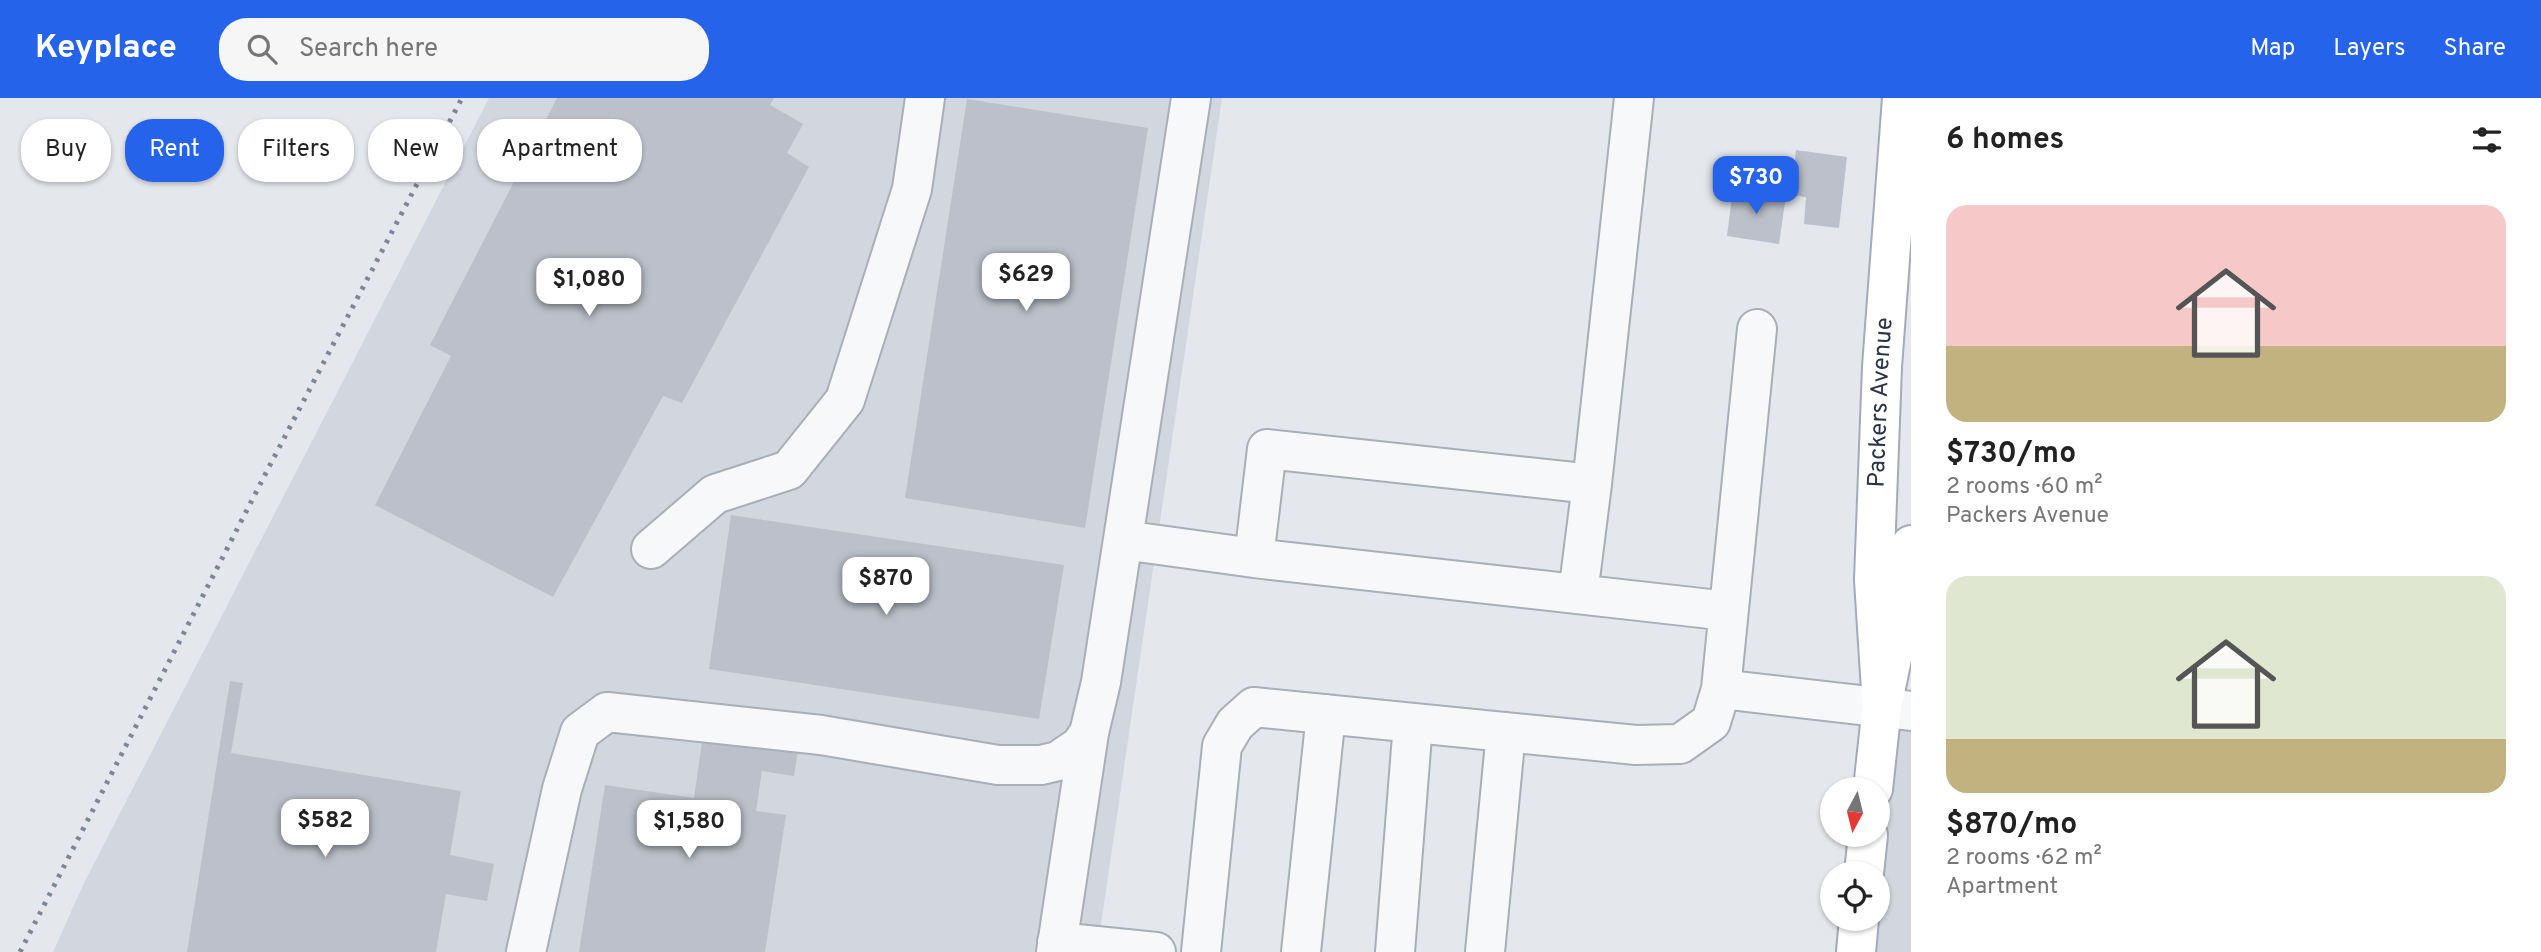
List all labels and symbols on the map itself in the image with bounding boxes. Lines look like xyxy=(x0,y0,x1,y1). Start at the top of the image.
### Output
pin: $730 xyxy=(1715,156,1797,216)
pin: $629 xyxy=(985,254,1067,313)
pin: $1,080 xyxy=(532,258,646,318)
street label: Packers Avenue xyxy=(1862,316,1901,488)
pin: $870 xyxy=(845,558,927,617)
north arrow xyxy=(1820,777,1890,847)
pin: $582 xyxy=(284,800,366,859)
pin: $1,580 xyxy=(632,800,746,860)

